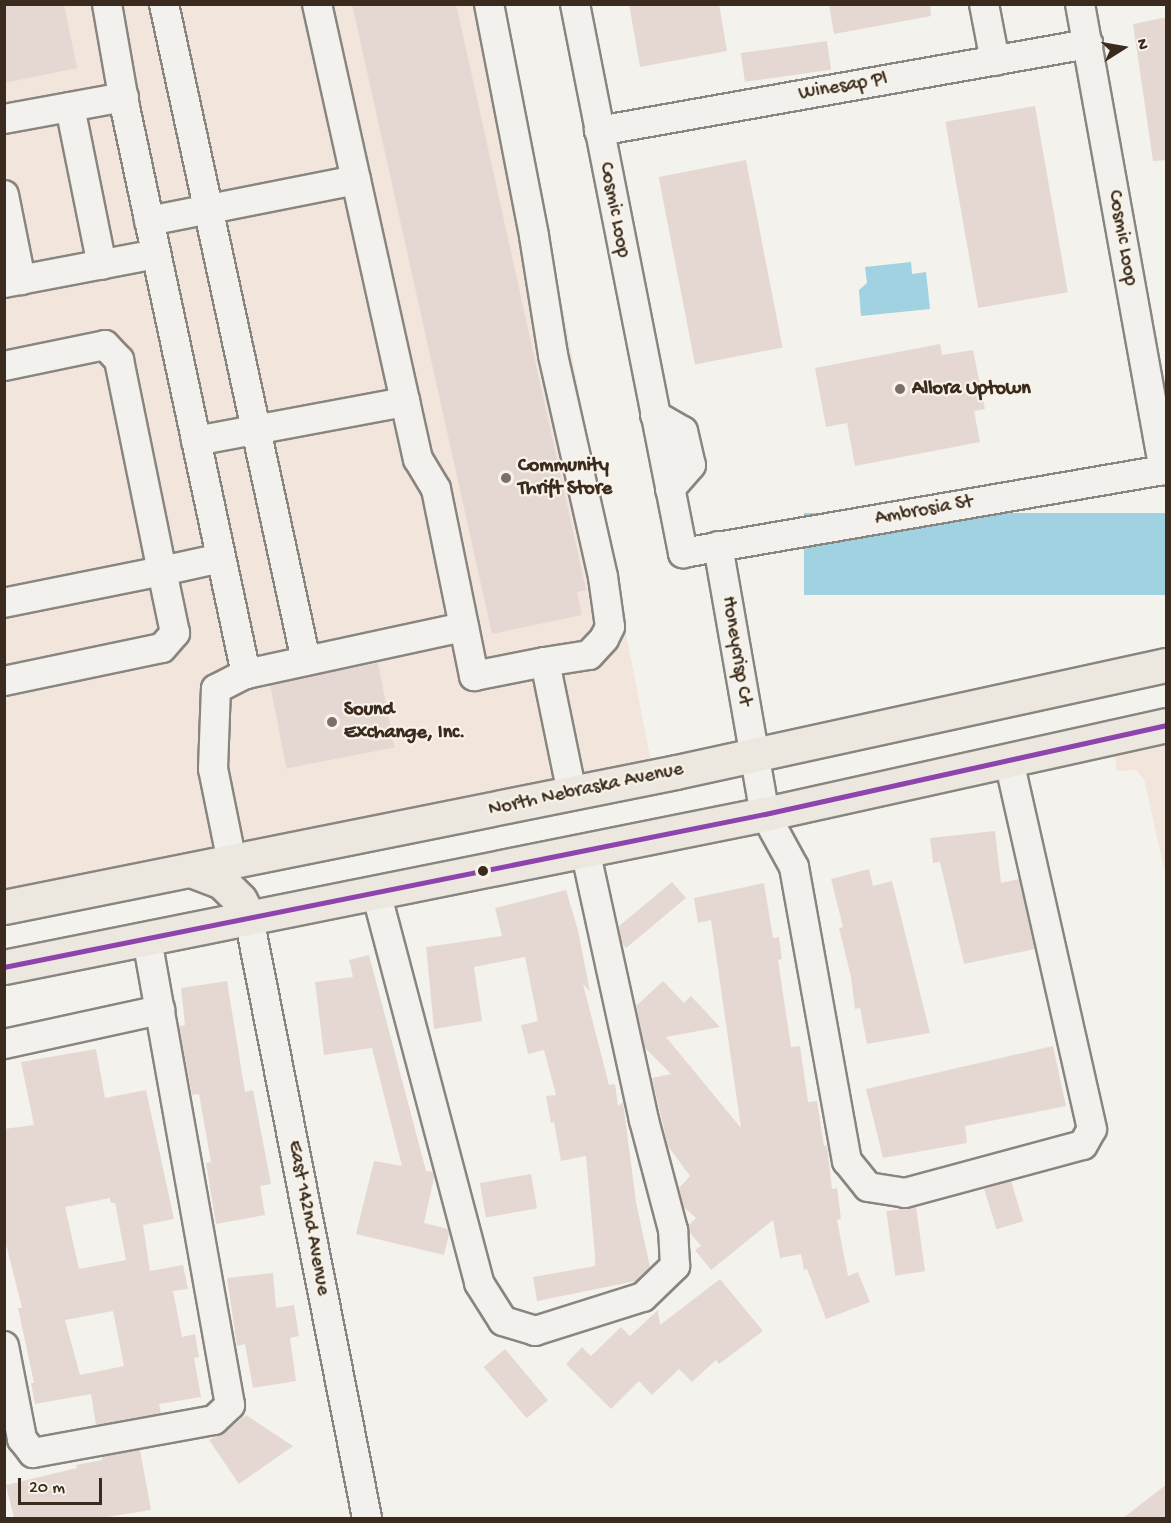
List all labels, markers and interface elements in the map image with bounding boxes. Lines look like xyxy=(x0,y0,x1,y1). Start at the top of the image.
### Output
north arrow xyxy=(1093,18,1153,78)
text: N xyxy=(1131,38,1151,51)
street label: Winesap Pl xyxy=(797,67,889,107)
street label: Cosmic Loop xyxy=(593,160,635,260)
street label: Cosmic Loop xyxy=(1102,188,1142,288)
place label: Allora Uptown xyxy=(912,377,1031,401)
marker: Allora Uptown xyxy=(893,382,907,396)
place label: Community Thrift Store xyxy=(518,454,612,501)
marker: Community Thrift Store xyxy=(499,471,513,485)
street label: Ambrosia St xyxy=(873,491,975,531)
street label: Honeycrisp Ct xyxy=(715,594,757,708)
place label: Sound Exchange, Inc. xyxy=(344,698,465,745)
marker: Sound Exchange, Inc. xyxy=(325,715,339,729)
street label: North Nebraska Avenue xyxy=(486,758,686,822)
unlabelled marker xyxy=(477,865,489,877)
street label: East 142nd Avenue xyxy=(281,1139,335,1297)
scale bar xyxy=(21,1466,105,1504)
text: 20 m xyxy=(29,1478,65,1499)

